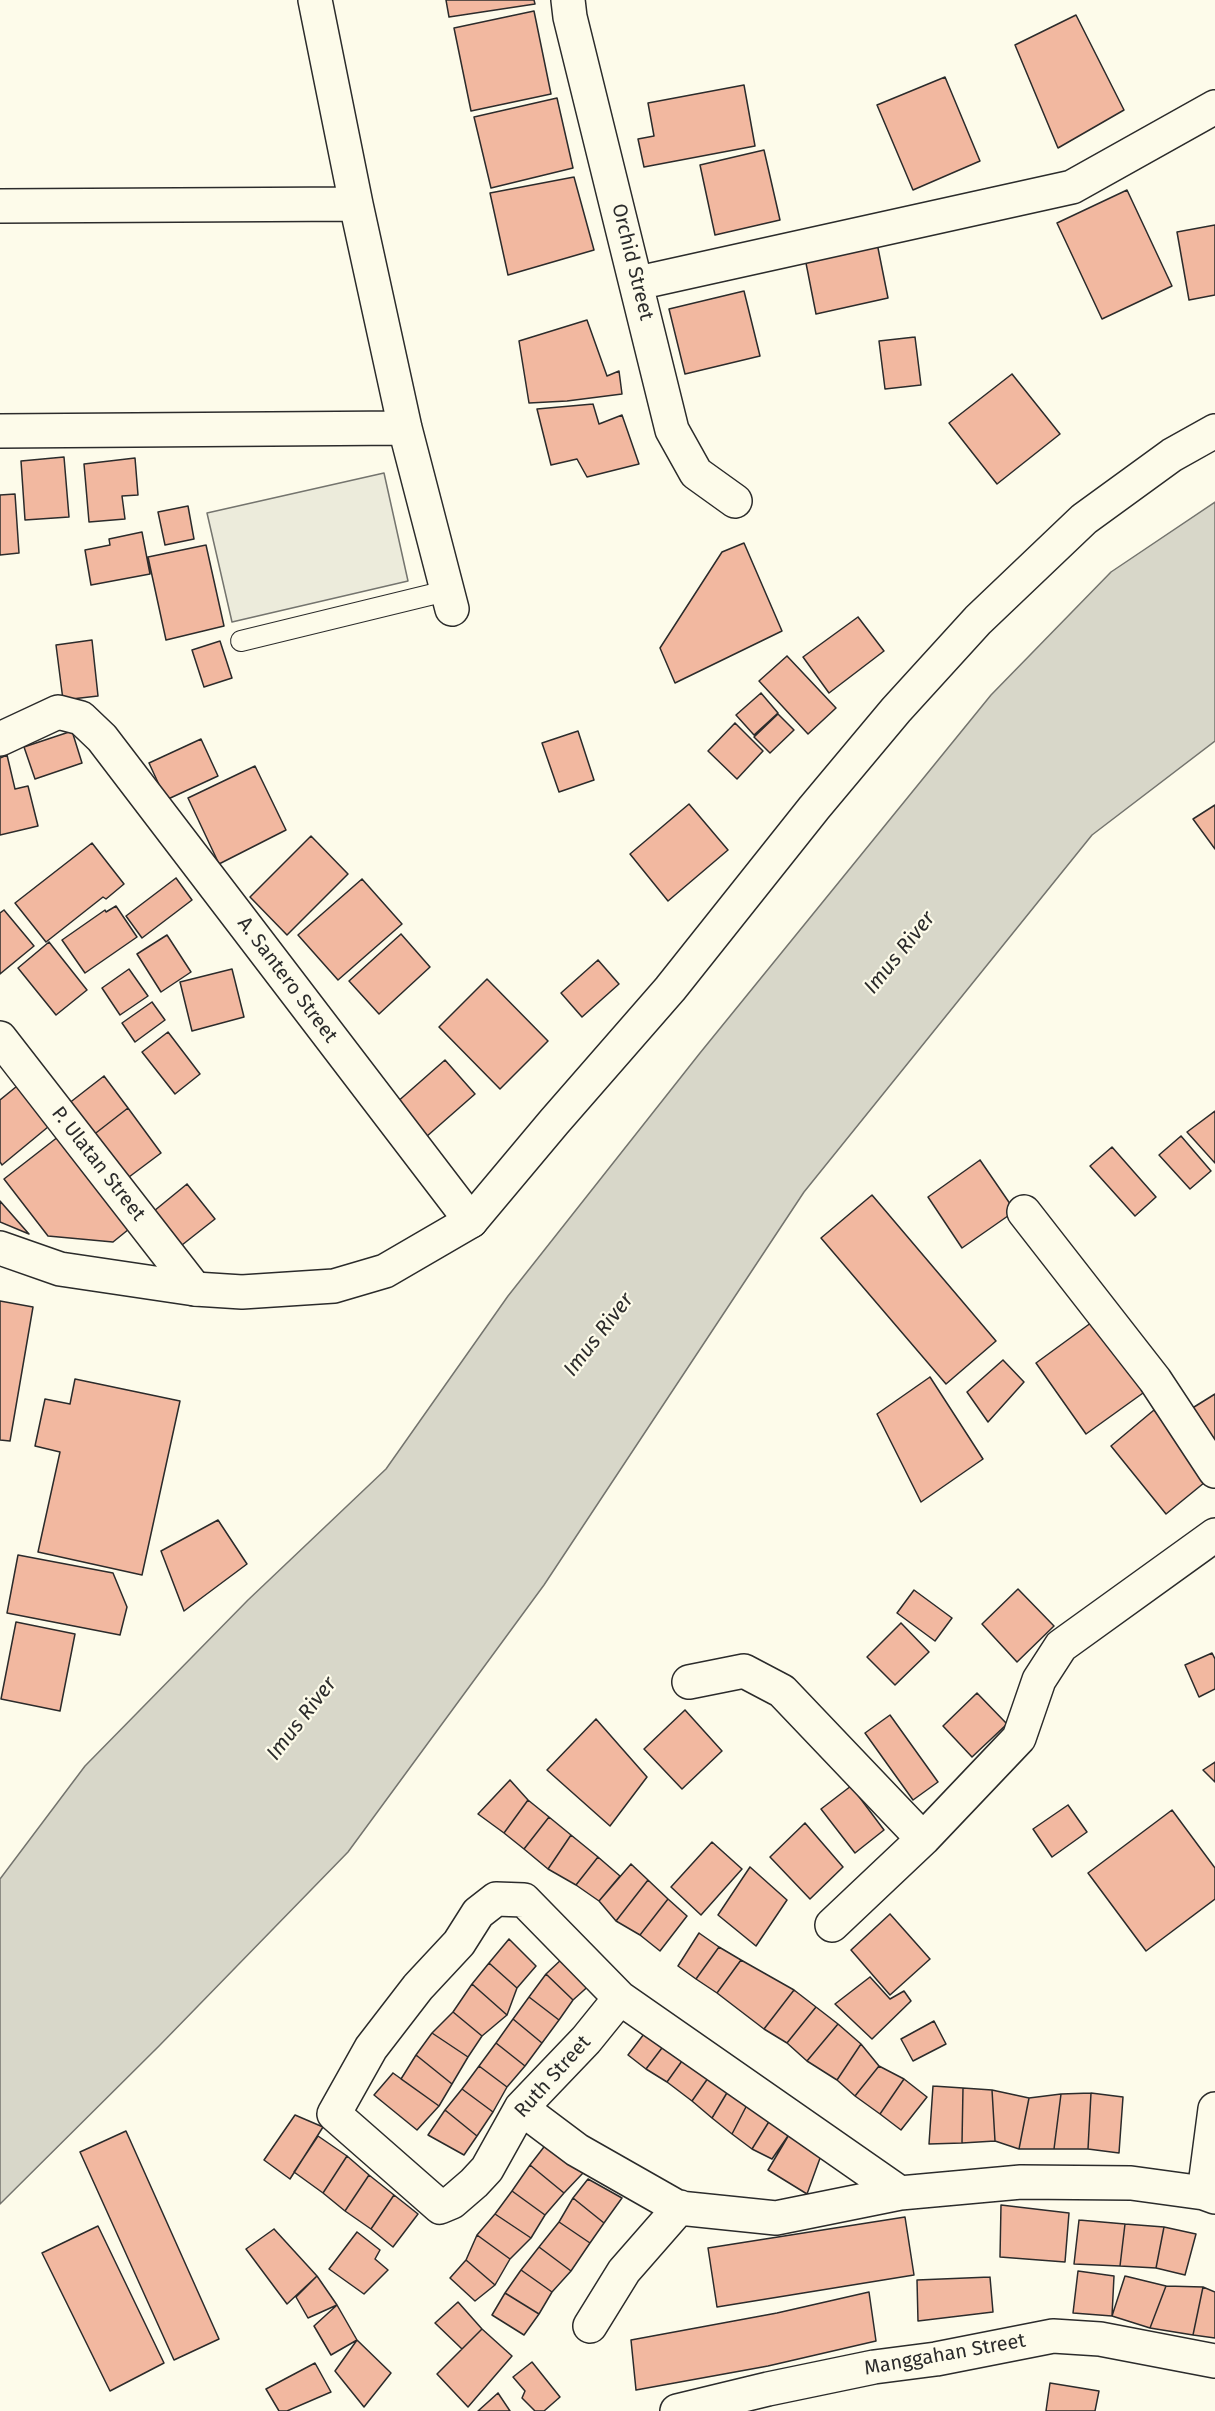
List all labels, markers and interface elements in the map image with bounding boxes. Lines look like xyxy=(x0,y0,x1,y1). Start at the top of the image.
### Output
street label: Orchid Street xyxy=(606,201,658,323)
water label: Imus River xyxy=(859,907,941,999)
street label: A. Santero Street xyxy=(232,912,342,1048)
street label: P. Ulatan Street xyxy=(46,1102,150,1226)
water label: Imus River xyxy=(559,1288,639,1382)
water label: Imus River xyxy=(262,1672,342,1766)
street label: Ruth Street xyxy=(510,2031,596,2123)
street label: Manggahan Street xyxy=(862,2329,1028,2381)

